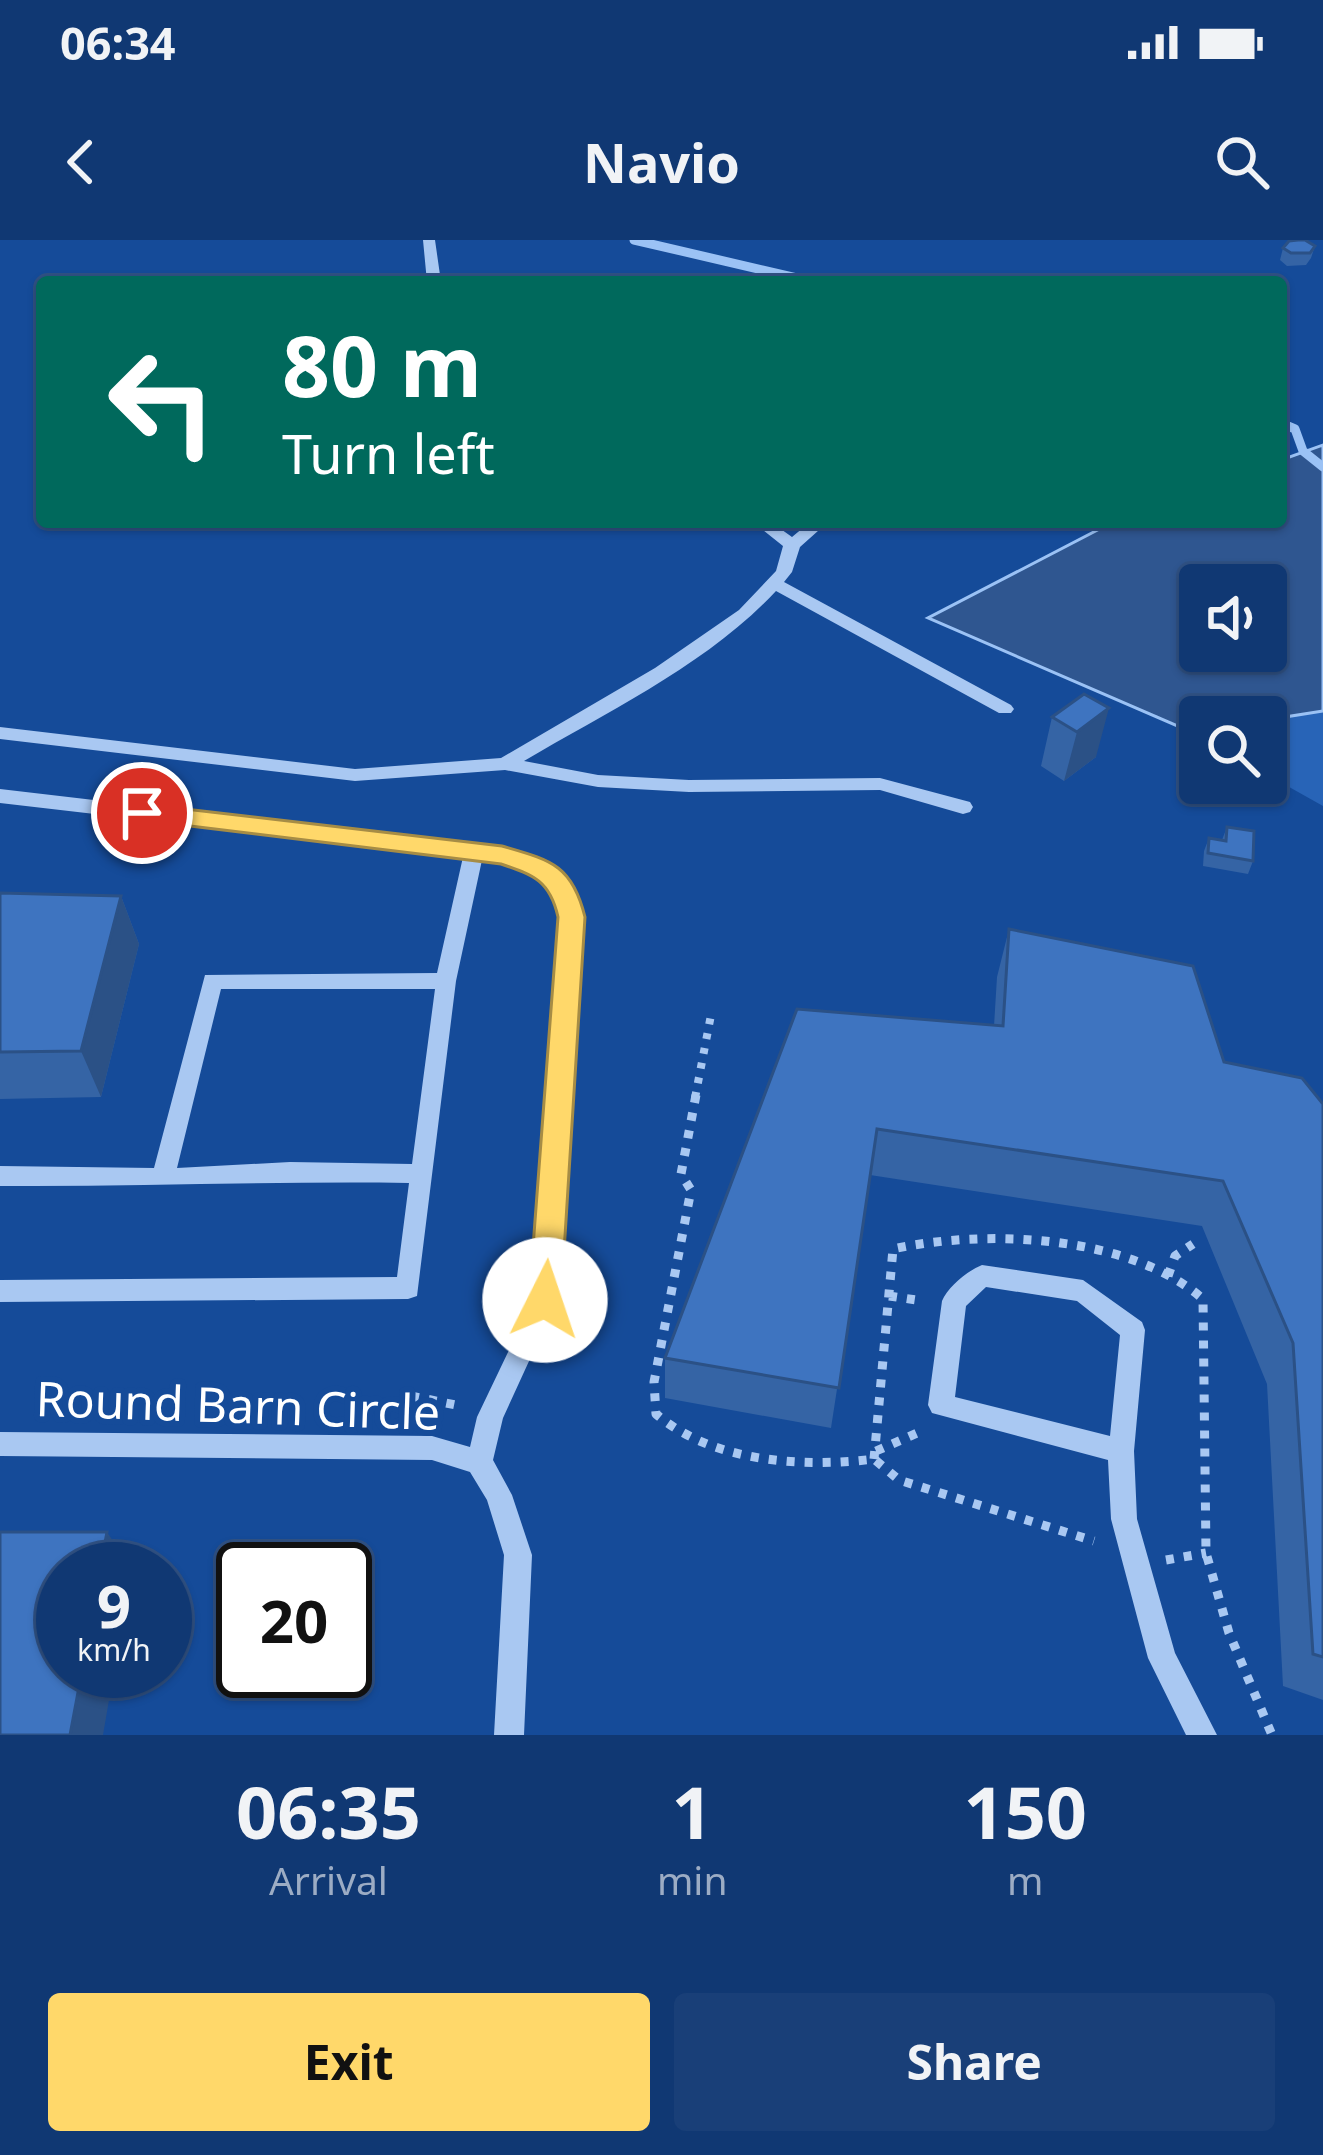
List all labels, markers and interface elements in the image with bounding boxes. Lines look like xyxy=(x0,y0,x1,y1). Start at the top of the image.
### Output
text: 06:34 xyxy=(60,12,176,73)
text: Navio xyxy=(583,125,740,199)
icon: back xyxy=(48,129,114,195)
icon: search xyxy=(1209,129,1275,195)
text: 80 m xyxy=(282,307,482,422)
icon: left xyxy=(84,324,240,480)
text: Turn left xyxy=(282,416,495,490)
map controls xyxy=(1179,564,1287,804)
button: sound xyxy=(1179,564,1287,672)
button: search xyxy=(1179,696,1287,804)
pin xyxy=(91,762,193,864)
icon: arrive xyxy=(109,780,175,846)
position arrow xyxy=(482,1237,608,1363)
street label: Round Barn Circle xyxy=(35,1365,441,1444)
speed limit sign: 20 xyxy=(216,1542,372,1698)
text: 9 xyxy=(97,1564,131,1646)
text: km/h xyxy=(77,1629,151,1670)
text: 06:35 xyxy=(236,1762,421,1860)
text: 1 xyxy=(672,1762,713,1860)
text: 150 xyxy=(963,1762,1087,1860)
text: Arrival xyxy=(269,1853,388,1906)
text: min xyxy=(657,1853,728,1906)
text: m xyxy=(1007,1853,1043,1906)
button: Exit xyxy=(48,1993,650,2131)
button: Share xyxy=(674,1993,1275,2131)

